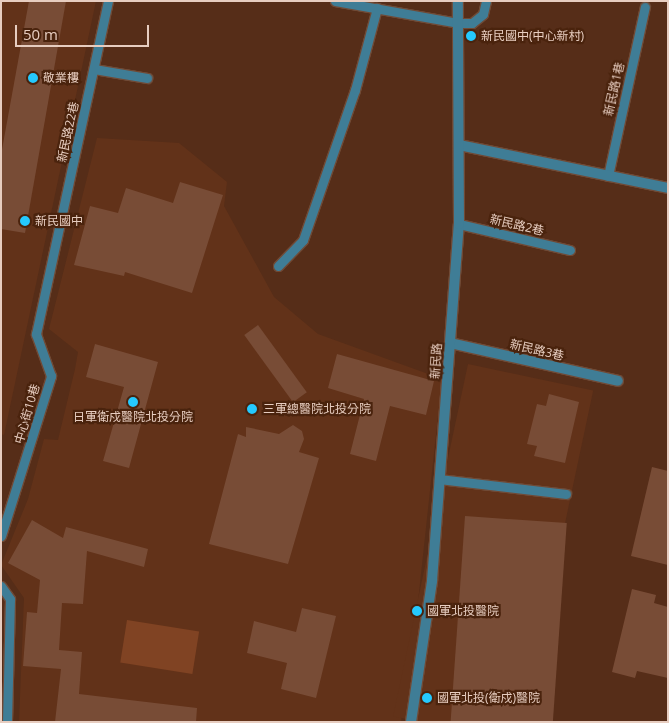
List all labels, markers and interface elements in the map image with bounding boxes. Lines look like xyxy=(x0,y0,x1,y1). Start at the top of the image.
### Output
scale bar xyxy=(18,15,151,47)
text: 50 m xyxy=(23,24,58,44)
place label: 新民國中(中心新村) xyxy=(481,29,584,43)
marker: 新民國中(中心新村) xyxy=(465,30,477,42)
street label: 新民路1巷 xyxy=(601,61,627,117)
place label: 敬業樓 xyxy=(43,71,79,85)
marker: 敬業樓 xyxy=(27,72,39,84)
street label: 新民路22巷 xyxy=(55,100,81,164)
street label: 新民路2巷 xyxy=(489,212,545,238)
place label: 新民國中 xyxy=(35,214,83,228)
marker: 新民國中 xyxy=(19,215,31,227)
street label: 新民路3巷 xyxy=(509,337,565,363)
street label: 新民路 xyxy=(428,343,444,379)
street label: 中心街10巷 xyxy=(12,382,42,446)
marker: 日軍衛戍醫院北投分院 xyxy=(127,396,139,408)
marker: 三軍總醫院北投分院 xyxy=(245,402,259,416)
place label: 三軍總醫院北投分院 xyxy=(263,402,371,416)
place label: 日軍衛戍醫院北投分院 xyxy=(73,410,193,424)
place label: 國軍北投醫院 xyxy=(427,604,499,618)
marker: 國軍北投醫院 xyxy=(411,605,423,617)
place label: 國軍北投(衛戍)醫院 xyxy=(437,691,540,705)
marker: 國軍北投(衛戍)醫院 xyxy=(421,692,433,704)

